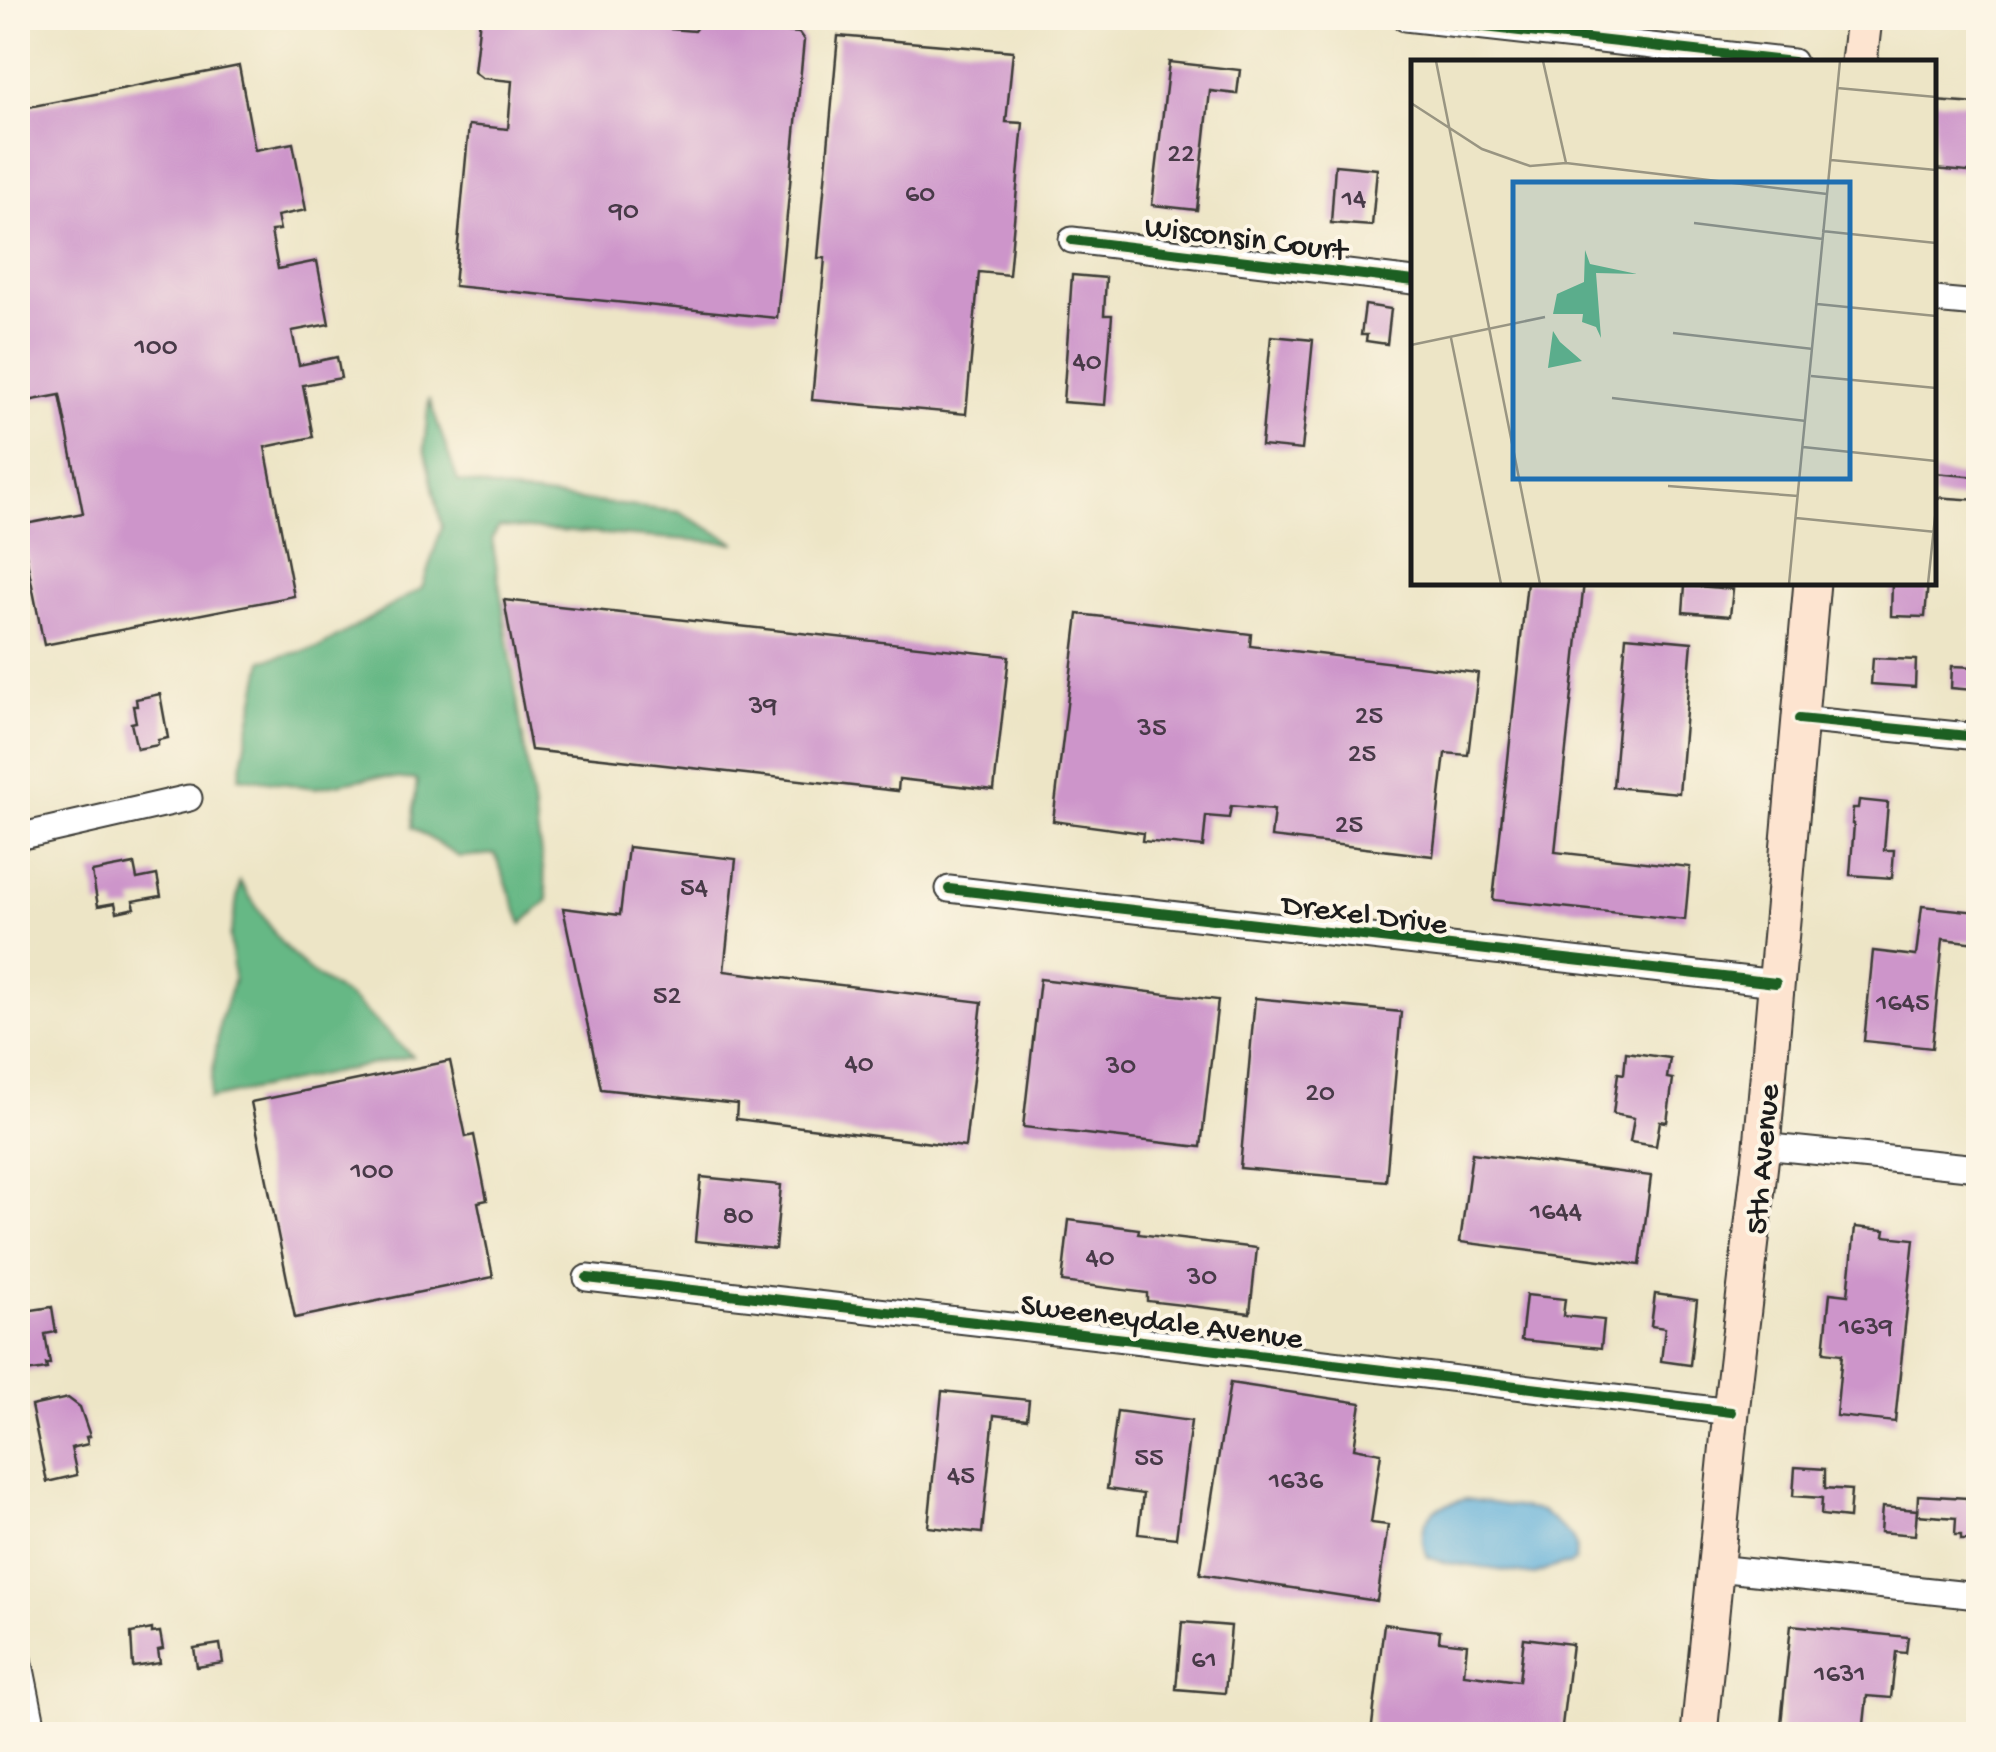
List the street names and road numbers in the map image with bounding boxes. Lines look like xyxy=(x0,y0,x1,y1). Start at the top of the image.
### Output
street label: Wisconsin Court xyxy=(1142,210,1352,273)
street label: Drexel Drive xyxy=(1277,888,1450,946)
street label: 5th Avenue xyxy=(1739,1082,1791,1236)
street label: Sweeneydale Avenue xyxy=(1018,1288,1305,1360)

